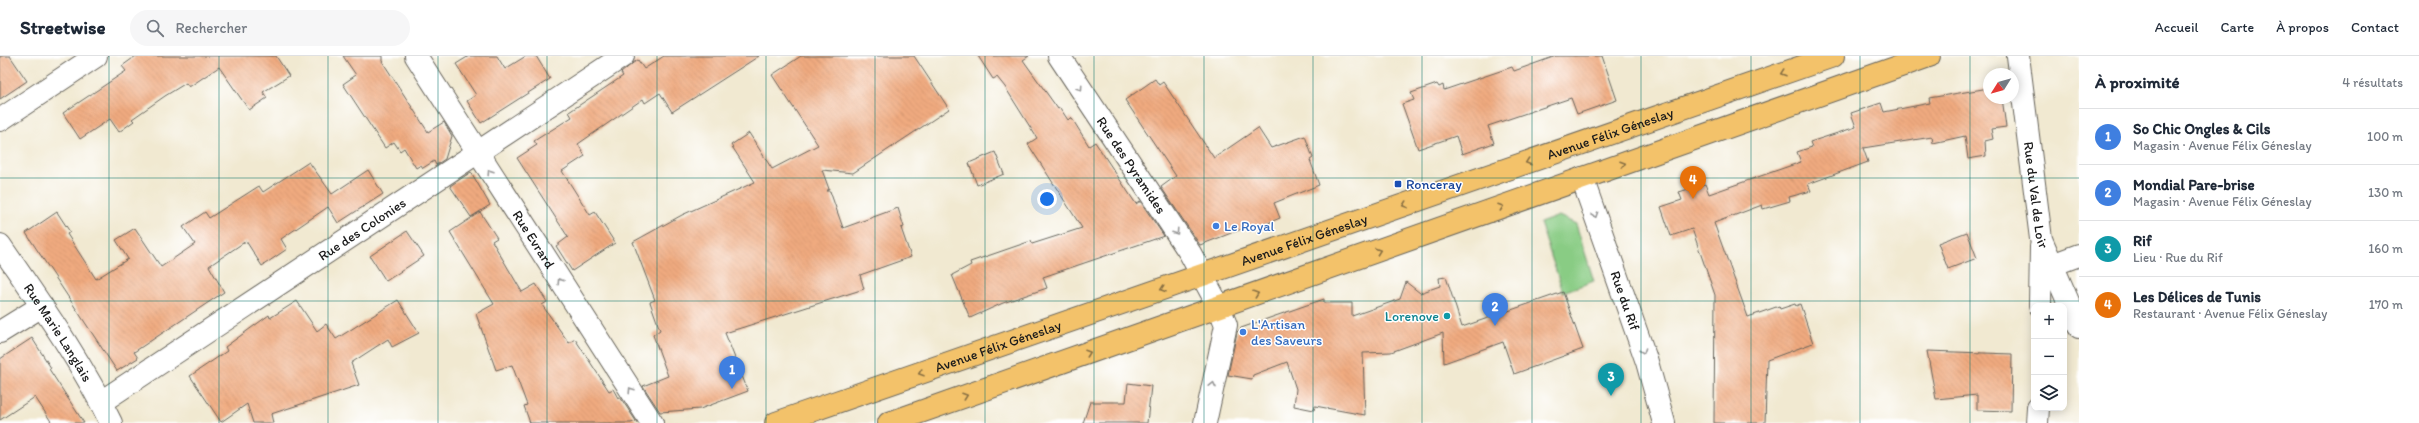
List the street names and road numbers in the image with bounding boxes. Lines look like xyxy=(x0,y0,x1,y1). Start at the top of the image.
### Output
street label: Avenue Félix Géneslay xyxy=(1545,103,1676,163)
street label: Rue des Pyramides xyxy=(1093,113,1170,217)
street label: Rue du Val de Loir xyxy=(2020,140,2053,251)
street label: Rue des Colonies xyxy=(315,194,409,264)
street label: Rue Evrard xyxy=(509,207,559,272)
street label: Avenue Félix Géneslay xyxy=(1239,210,1370,269)
street label: Rue du Rif xyxy=(1607,268,1644,333)
street label: Rue Marie Langlais xyxy=(20,280,96,385)
street label: Avenue Félix Géneslay xyxy=(933,316,1064,376)

